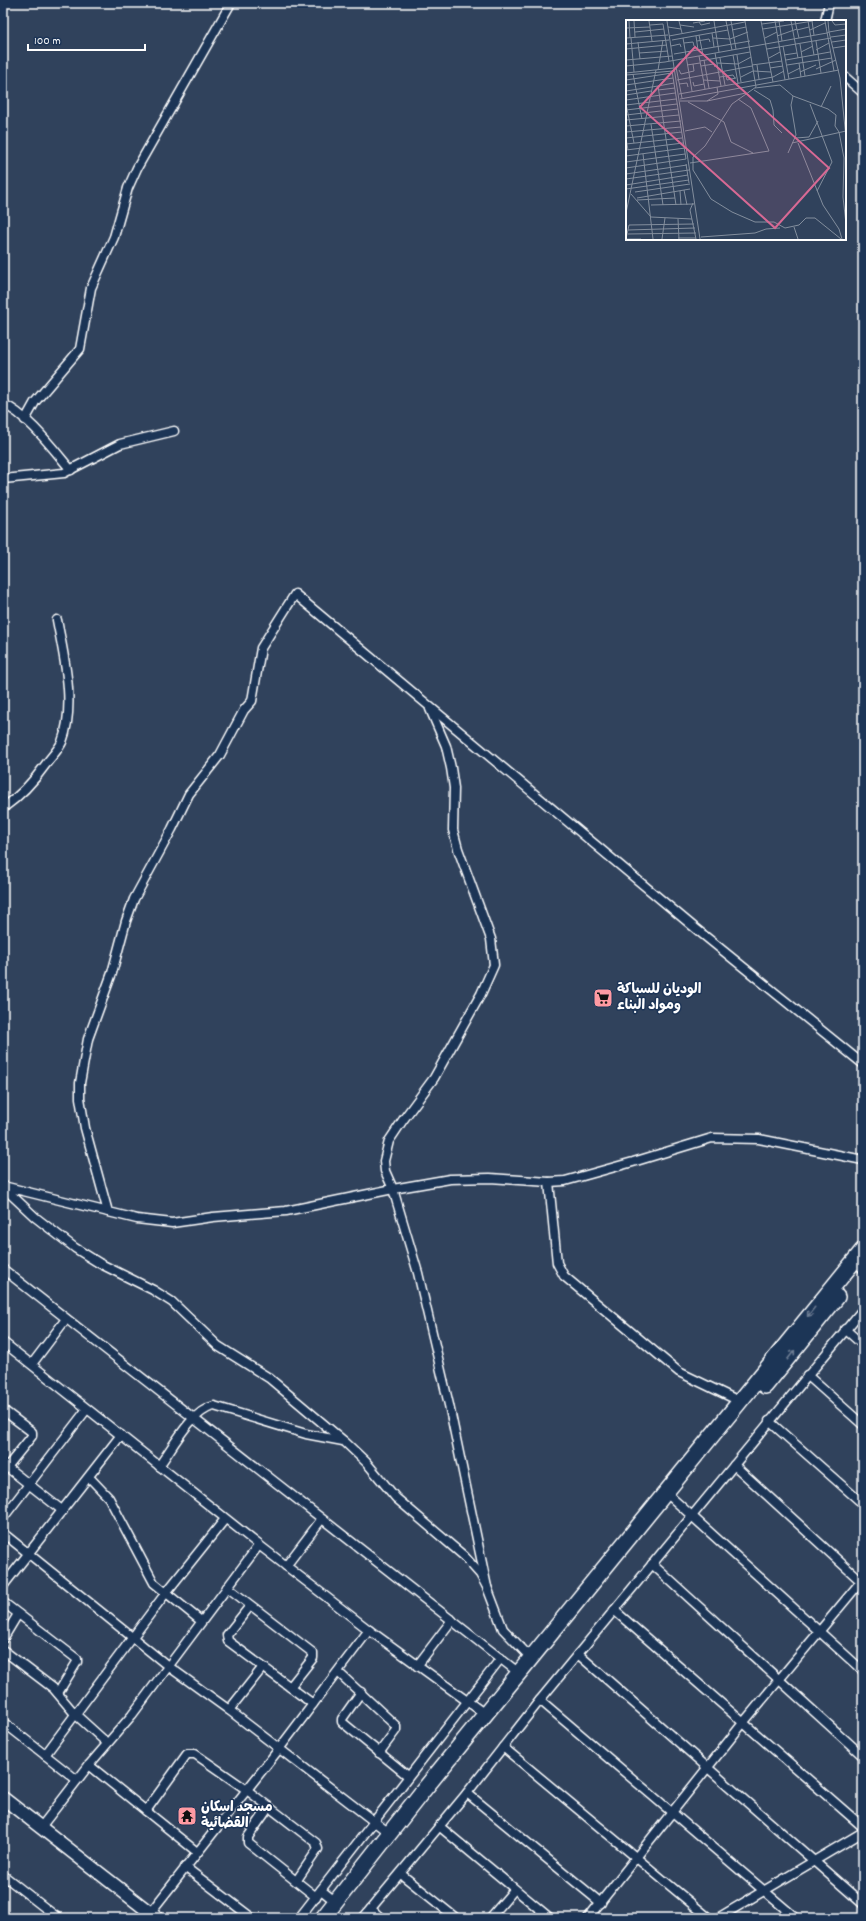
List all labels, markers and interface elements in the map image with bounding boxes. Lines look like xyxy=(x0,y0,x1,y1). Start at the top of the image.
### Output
inset map xyxy=(626,20,846,240)
scale bar xyxy=(28,26,145,52)
text: 100 m xyxy=(34,33,61,50)
place label: الوديان للسباكة ومواد البناء xyxy=(617,980,702,1016)
supermarket icon: الوديان للسباكة ومواد البناء xyxy=(592,987,614,1009)
one-way arrow xyxy=(807,1307,816,1318)
one-way arrow xyxy=(786,1350,795,1360)
place label: مسجد اسكان القضائية xyxy=(201,1798,273,1834)
temple icon: مسجد اسكان القضائية xyxy=(176,1805,198,1827)

